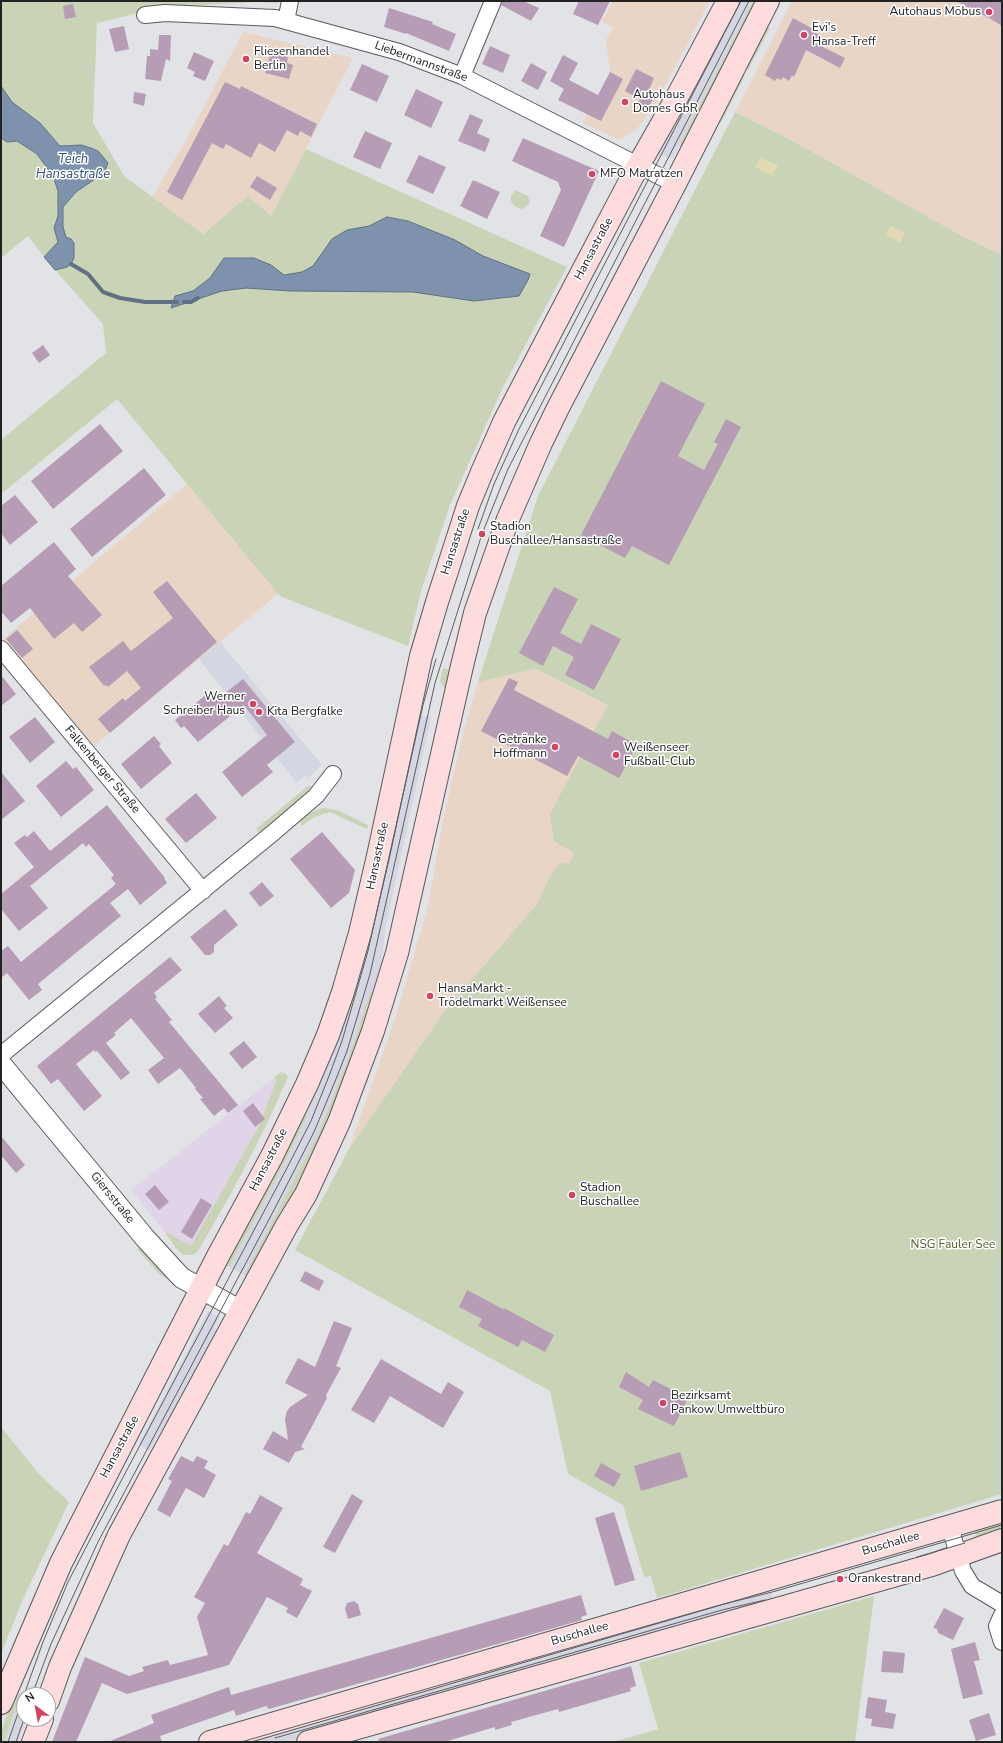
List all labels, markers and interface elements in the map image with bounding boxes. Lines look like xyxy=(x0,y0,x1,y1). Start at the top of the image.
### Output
place label: Autohaus Möbus xyxy=(890,5,981,19)
marker: Autohaus Möbus xyxy=(984,7,994,17)
place label: Evi's Hansa-Treff xyxy=(812,21,876,49)
marker: Evi's Hansa-Treff xyxy=(799,30,809,40)
street label: Liebermannstraße xyxy=(373,38,469,86)
place label: Fliesenhandel Berlin xyxy=(254,45,329,73)
marker: Fliesenhandel Berlin xyxy=(241,54,251,64)
place label: Autohaus Domes GbR xyxy=(633,88,698,116)
marker: Autohaus Domes GbR xyxy=(620,97,630,107)
water label: Teich Hansastraße xyxy=(36,152,110,183)
place label: MFO Matratzen xyxy=(600,167,683,181)
marker: MFO Matratzen xyxy=(587,169,597,179)
street label: Hansastraße xyxy=(572,215,616,283)
street label: Hansastraße xyxy=(439,507,473,577)
place label: Stadion Buschallee/Hansastraße xyxy=(490,520,621,548)
marker: Stadion Buschallee/Hansastraße xyxy=(477,529,487,539)
place label: Werner Schreiber Haus xyxy=(163,690,245,718)
marker: Werner Schreiber Haus xyxy=(248,699,258,709)
place label: Kita Bergfalke xyxy=(267,705,343,719)
marker: Kita Bergfalke xyxy=(254,707,264,717)
street label: Falkenberger Straße xyxy=(61,723,143,817)
place label: Getränke Hoffmann xyxy=(493,733,547,761)
place label: Weißenseer Fußball-Club xyxy=(624,741,695,769)
marker: Getränke Hoffmann xyxy=(550,742,560,752)
marker: Weißenseer Fußball-Club xyxy=(611,750,621,760)
street label: Hansastraße xyxy=(364,821,392,891)
place label: HansaMarkt - Trödelmarkt Weißensee xyxy=(438,982,567,1010)
marker: HansaMarkt - Trödelmarkt Weißensee xyxy=(425,991,435,1001)
street label: Hansastraße xyxy=(247,1126,291,1194)
street label: Giersstraße xyxy=(87,1169,137,1227)
place label: Stadion Buschallee xyxy=(580,1181,639,1209)
marker: Stadion Buschallee xyxy=(567,1190,577,1200)
park label: NSG Fauler See xyxy=(911,1238,995,1252)
place label: Bezirksamt Pankow Umweltbüro xyxy=(671,1389,785,1417)
marker: Bezirksamt Pankow Umweltbüro xyxy=(658,1398,668,1408)
street label: Hansastraße xyxy=(98,1413,142,1481)
street label: Buschallee xyxy=(861,1529,921,1559)
place label: Orankestrand xyxy=(848,1572,921,1586)
marker: Orankestrand xyxy=(835,1574,845,1584)
street label: Buschallee xyxy=(550,1619,610,1649)
north arrow xyxy=(16,1687,56,1727)
text: N xyxy=(22,1689,37,1706)

